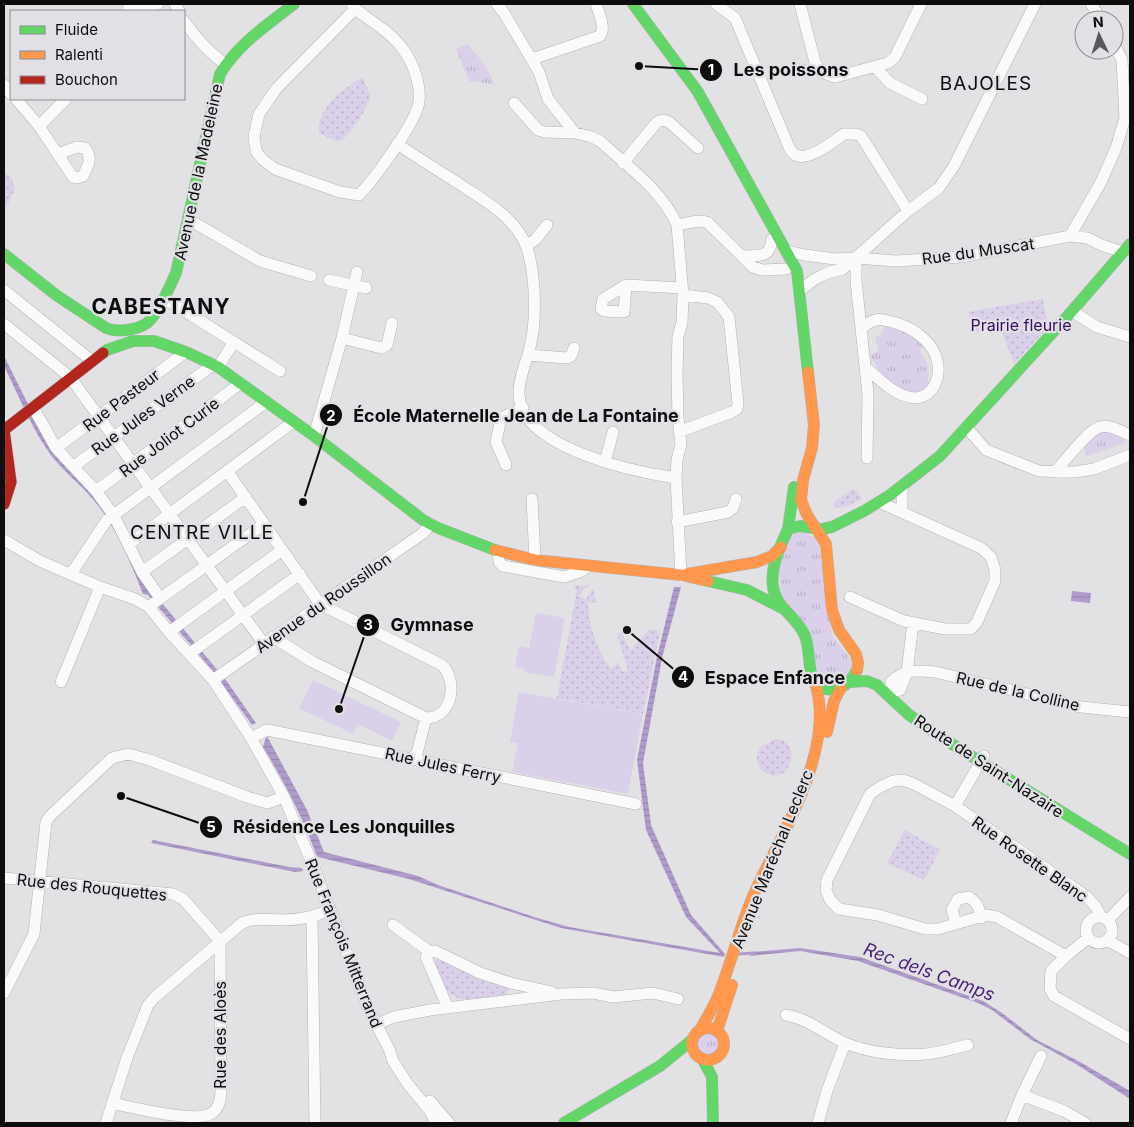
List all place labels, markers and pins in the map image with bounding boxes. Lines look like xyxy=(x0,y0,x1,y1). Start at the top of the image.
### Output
callout: Les poissons xyxy=(699,53,859,86)
callout: École Maternelle Jean de La Fontaine xyxy=(318,399,689,432)
callout: Gymnase xyxy=(355,609,484,642)
callout: Espace Enfance xyxy=(670,661,856,694)
callout: Résidence Les Jonquilles xyxy=(198,810,465,843)

